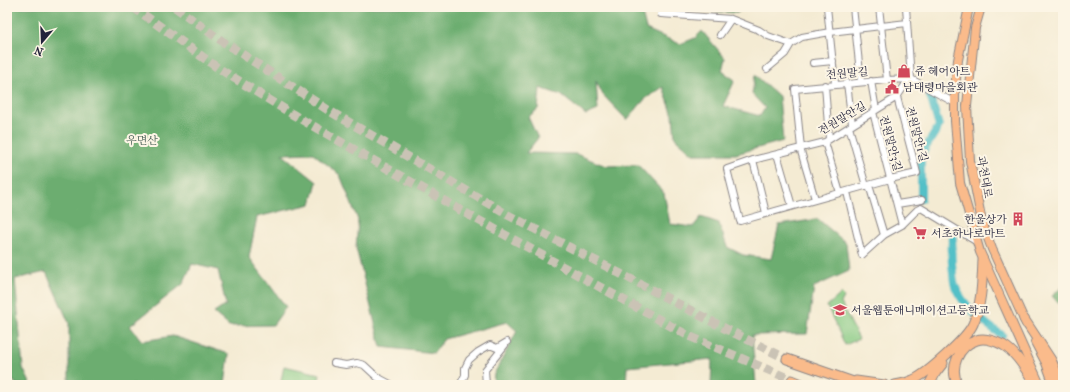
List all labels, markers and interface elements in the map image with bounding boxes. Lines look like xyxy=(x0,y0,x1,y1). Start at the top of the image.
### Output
north arrow xyxy=(22,22,62,62)
text: N xyxy=(32,43,45,58)
shop icon: 쥬 헤어아트 xyxy=(896,63,912,79)
street label: 전원말길 xyxy=(825,65,869,82)
place label: 쥬 헤어아트 xyxy=(915,65,971,78)
public building icon: 남태령마을회관 xyxy=(884,79,900,95)
place label: 남태령마을회관 xyxy=(903,81,978,94)
street label: 전원말안길 xyxy=(816,99,868,138)
street label: 전원말안1길 xyxy=(903,105,930,163)
street label: 전원말안3길 xyxy=(877,114,904,173)
park label: 우면산 xyxy=(126,134,158,147)
street label: 과천대로 xyxy=(974,155,995,200)
building icon: 한울상가 xyxy=(1010,211,1026,227)
place label: 한울상가 xyxy=(964,213,1007,226)
supermarket icon: 서초하나로마트 xyxy=(912,225,928,241)
place label: 서초하나로마트 xyxy=(931,227,1006,240)
school or university icon: 서울웹툰애니메이션고등학교 xyxy=(832,302,848,318)
place label: 서울웹툰애니메이션고등학교 xyxy=(851,304,990,317)

